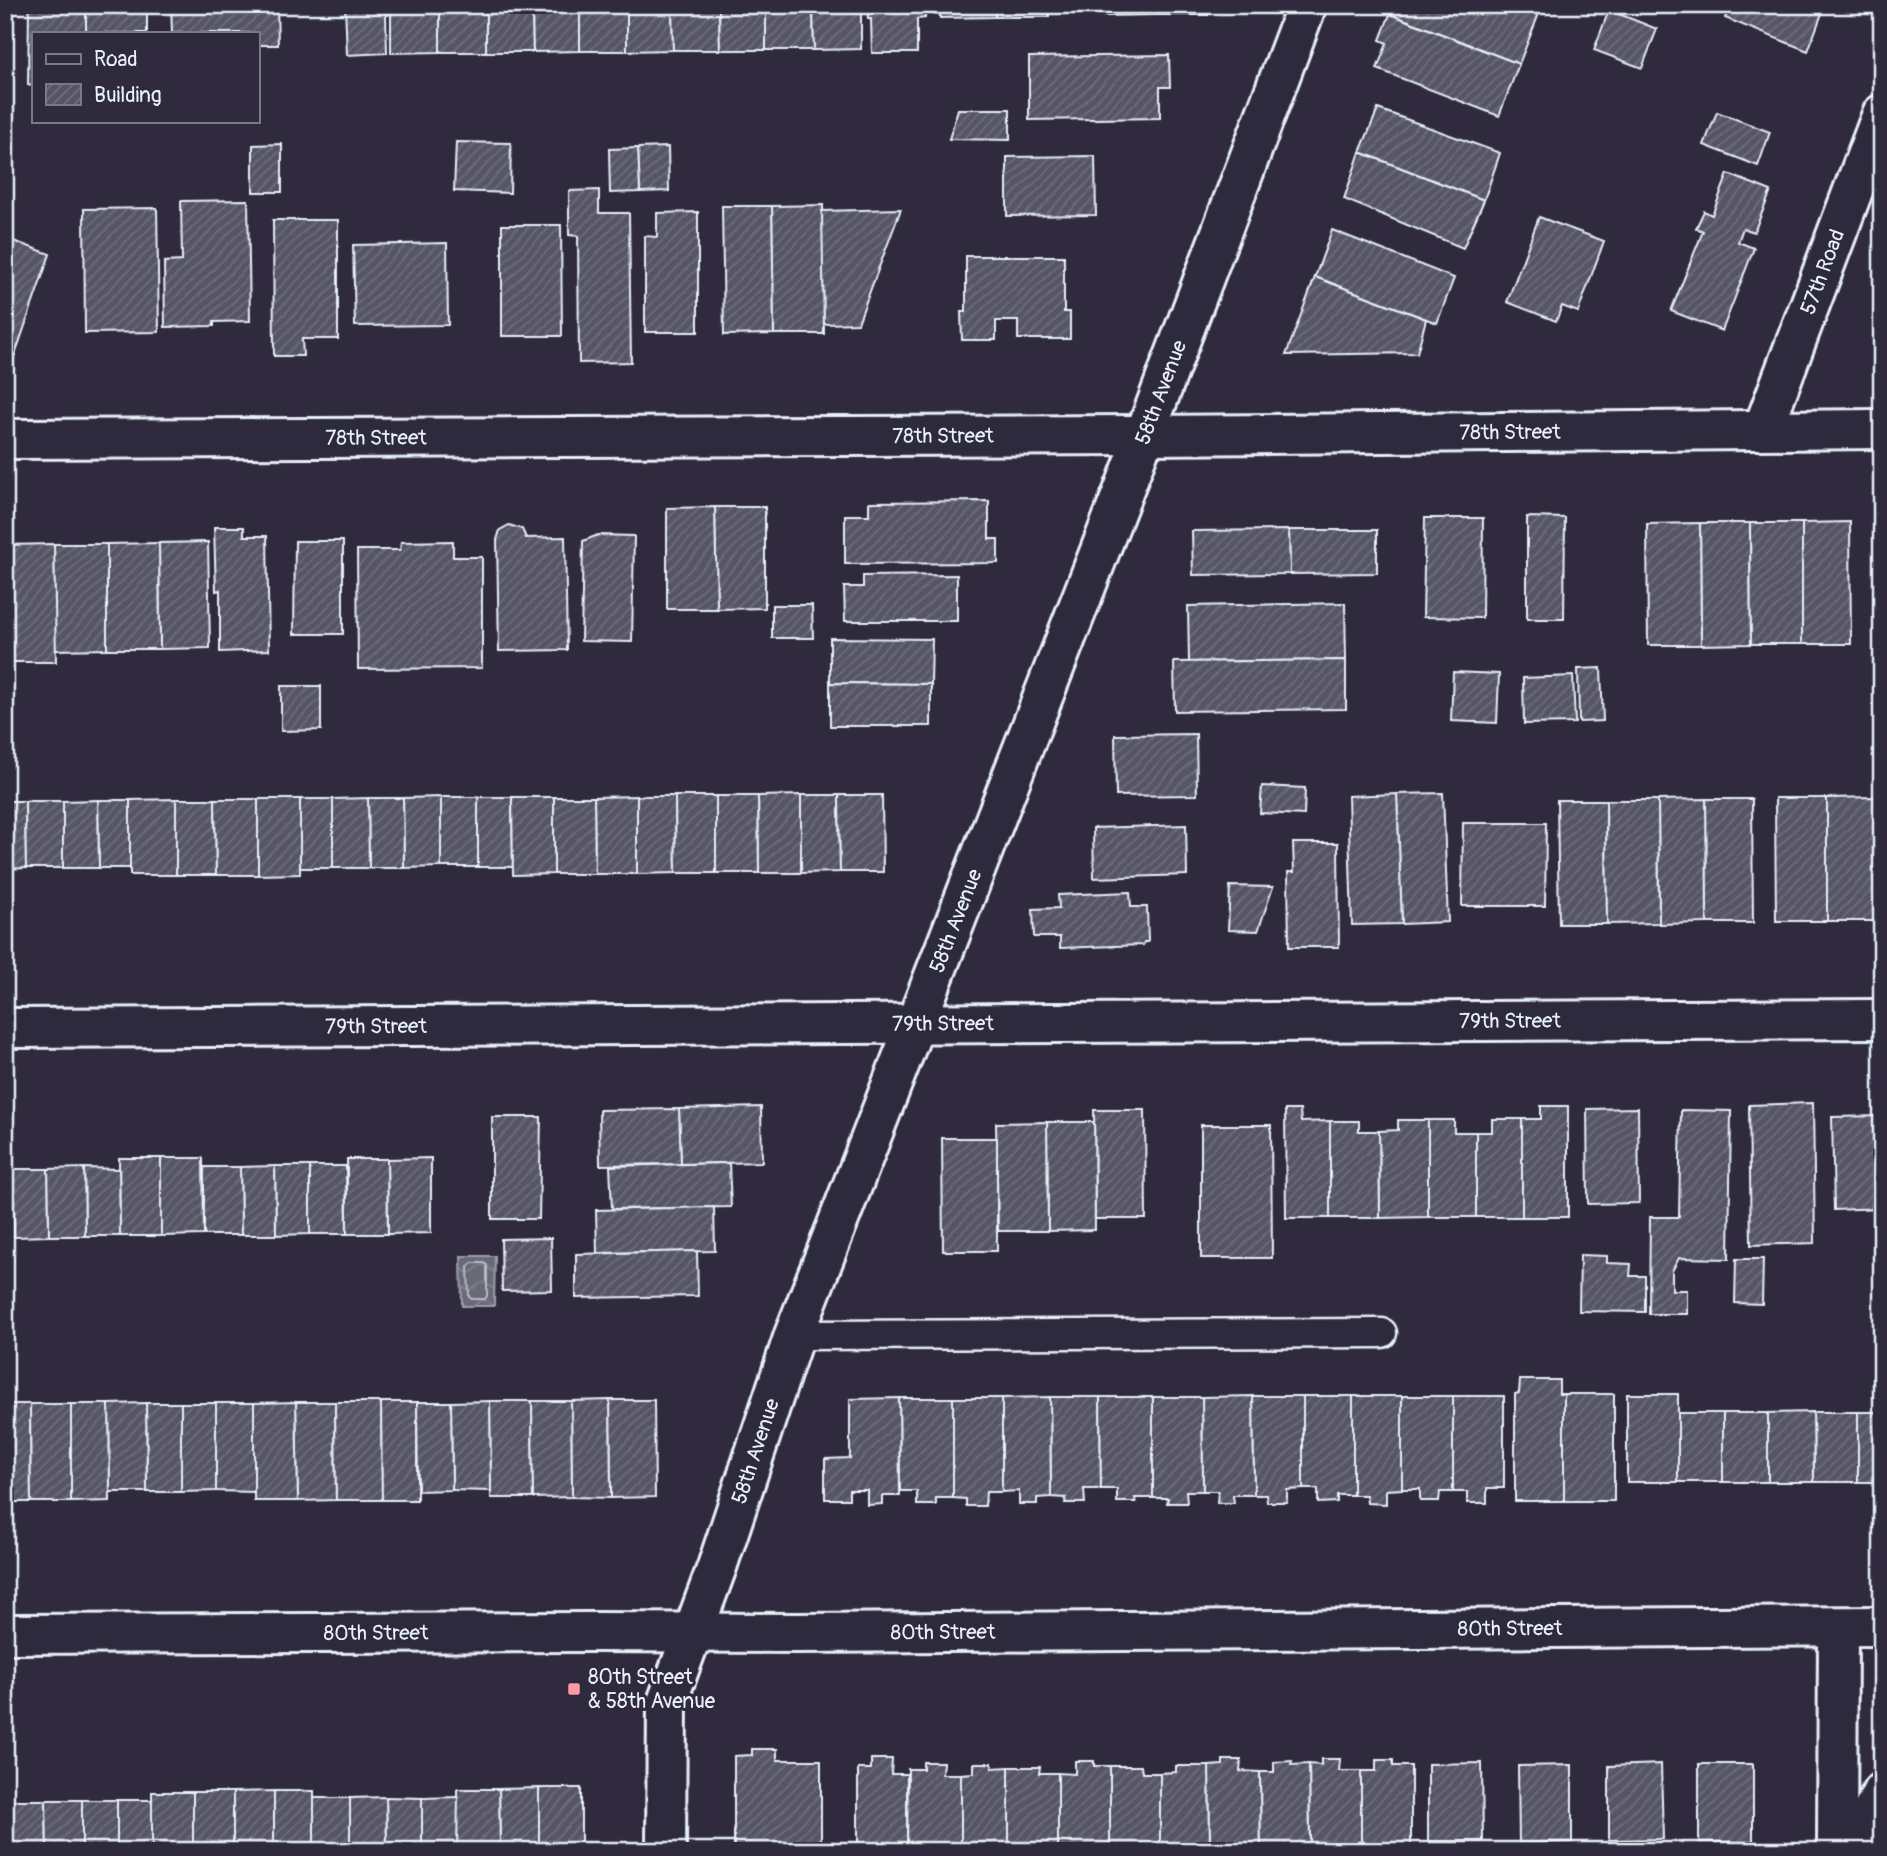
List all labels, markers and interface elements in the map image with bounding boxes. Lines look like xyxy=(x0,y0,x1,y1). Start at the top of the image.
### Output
legend xyxy=(32,32,259,122)
text: Road xyxy=(94,46,138,73)
text: Building xyxy=(94,82,161,109)
street label: 57th Road xyxy=(1795,226,1851,318)
street label: 58th Avenue xyxy=(1129,336,1193,448)
street label: 78th Street xyxy=(1459,419,1561,446)
street label: 78th Street xyxy=(892,423,994,450)
street label: 78th Street xyxy=(325,425,427,452)
street label: 58th Avenue xyxy=(924,865,989,977)
street label: 79th Street xyxy=(1459,1008,1561,1035)
street label: 79th Street xyxy=(892,1010,994,1038)
street label: 79th Street xyxy=(325,1013,427,1040)
street label: 58th Avenue xyxy=(726,1395,786,1508)
street label: 80th Street xyxy=(1457,1615,1563,1643)
street label: 80th Street xyxy=(891,1619,996,1646)
street label: 80th Street xyxy=(324,1620,429,1647)
place label: 80th Street & 58th Avenue xyxy=(588,1664,716,1715)
marker: 80th Street & 58th Avenue xyxy=(566,1681,582,1697)

